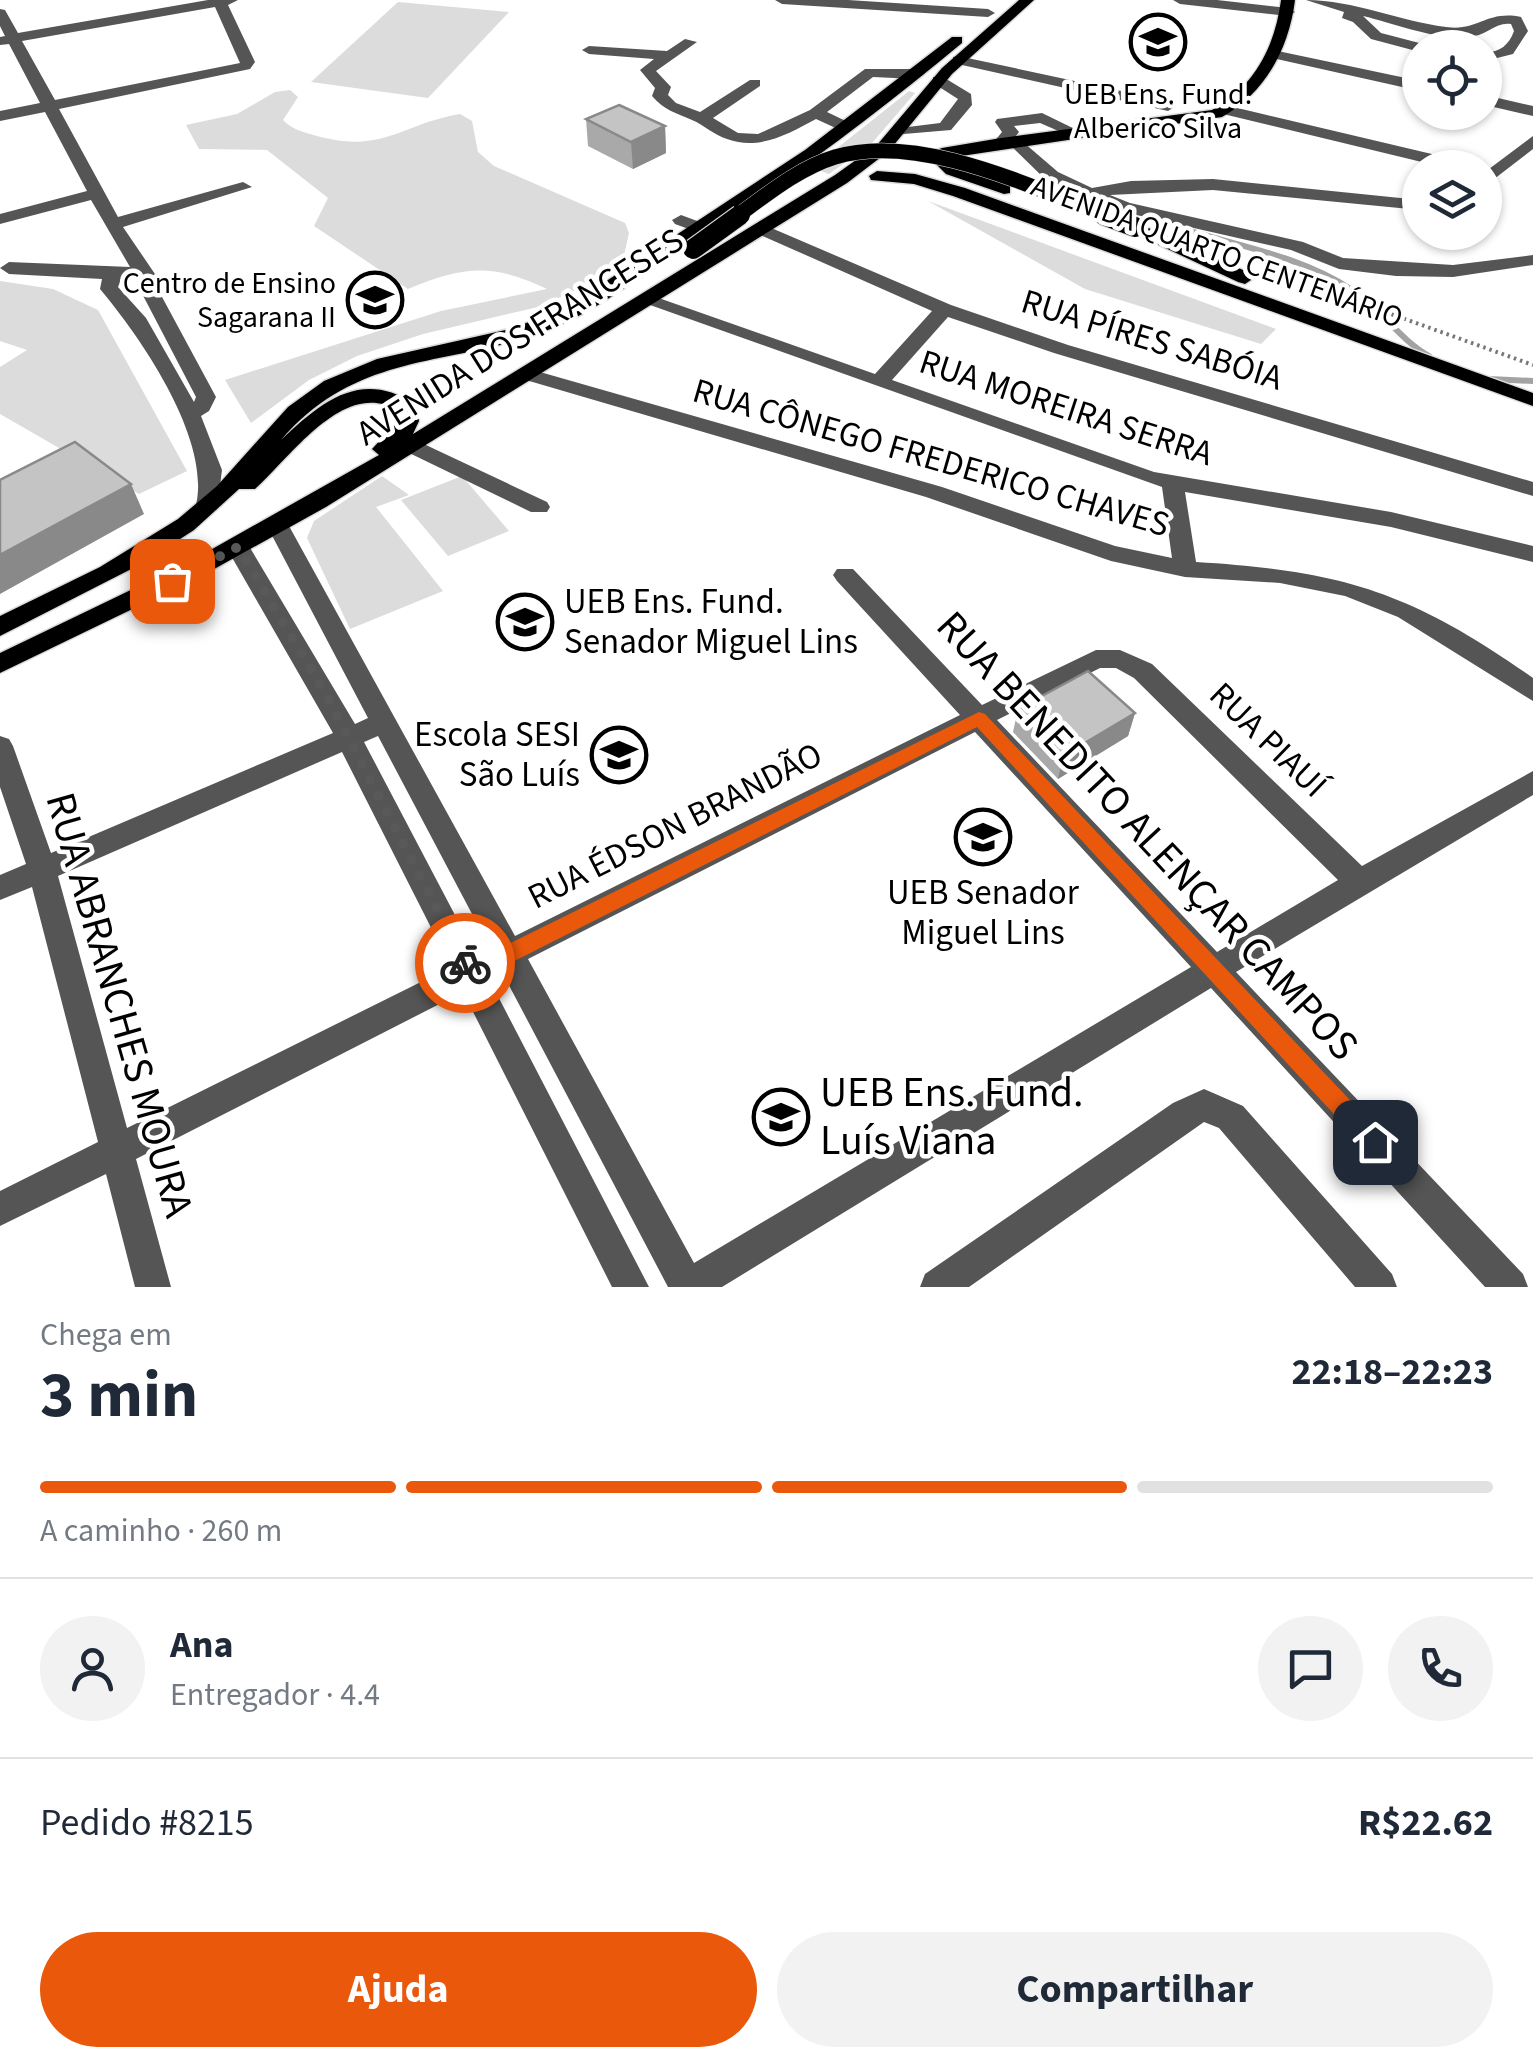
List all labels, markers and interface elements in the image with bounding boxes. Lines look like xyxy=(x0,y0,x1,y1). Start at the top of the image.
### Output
school or university icon: UEB Ens. Fund. Alberico Silva xyxy=(1128,12,1188,72)
map controls xyxy=(1402,30,1502,250)
button: locate xyxy=(1402,30,1502,130)
place label: UEB Ens. Fund. Alberico Silva xyxy=(1064,73,1252,150)
button: layers xyxy=(1402,150,1502,250)
street label: AVENIDA QUARTO CENTENÁRIO xyxy=(1025,165,1409,339)
street label: AVENIDA DOS FRANCESES xyxy=(347,216,693,458)
place label: Centro de Ensino Sagarana II xyxy=(123,262,336,339)
school or university icon: Centro de Ensino Sagarana II xyxy=(345,270,405,330)
street label: RUA PÍRES SABÓIA xyxy=(1015,277,1289,403)
street label: RUA MOREIRA SERRA xyxy=(913,337,1219,479)
street label: RUA CÔNEGO FREDERICO CHAVES xyxy=(687,366,1175,550)
pin xyxy=(130,539,215,624)
icon: bag xyxy=(145,554,200,609)
place label: UEB Ens. Fund. Senador Miguel Lins xyxy=(564,577,858,667)
school or university icon: UEB Ens. Fund. Senador Miguel Lins xyxy=(495,592,555,652)
street label: RUA BENEDITO ALENÇAR CAMPOS xyxy=(922,598,1372,1074)
street label: RUA PIAUÍ xyxy=(1198,671,1340,810)
place label: Escola SESI São Luís xyxy=(414,710,580,800)
school or university icon: Escola SESI São Luís xyxy=(589,725,649,785)
street label: RUA ÉDSON BRANDÃO xyxy=(519,730,831,922)
street label: RUA ABRANCHES MOURA xyxy=(30,786,208,1225)
school or university icon: UEB Senador Miguel Lins xyxy=(953,807,1013,867)
place label: UEB Senador Miguel Lins xyxy=(887,868,1080,958)
courier xyxy=(415,913,515,1013)
icon: bike xyxy=(438,936,493,991)
place label: UEB Ens. Fund. Luís Viana xyxy=(820,1063,1084,1171)
school or university icon: UEB Ens. Fund. Luís Viana xyxy=(751,1087,811,1147)
pin xyxy=(1333,1100,1418,1185)
icon: home xyxy=(1348,1115,1403,1170)
text: Chega em xyxy=(40,1312,172,1358)
text: 22:18–22:23 xyxy=(1291,1345,1493,1399)
text: 3 min xyxy=(40,1349,198,1442)
text: A caminho · 260 m xyxy=(40,1508,282,1554)
button: person xyxy=(40,1616,145,1721)
button: chat xyxy=(1258,1616,1363,1721)
button: phone xyxy=(1388,1616,1493,1721)
text: Ana xyxy=(170,1618,234,1672)
text: Entregador · 4.4 xyxy=(170,1672,380,1718)
text: Pedido #8215 xyxy=(40,1796,254,1850)
text: R$22.62 xyxy=(1358,1796,1493,1850)
button: Ajuda xyxy=(40,1932,757,2047)
button: Compartilhar xyxy=(777,1932,1493,2047)

